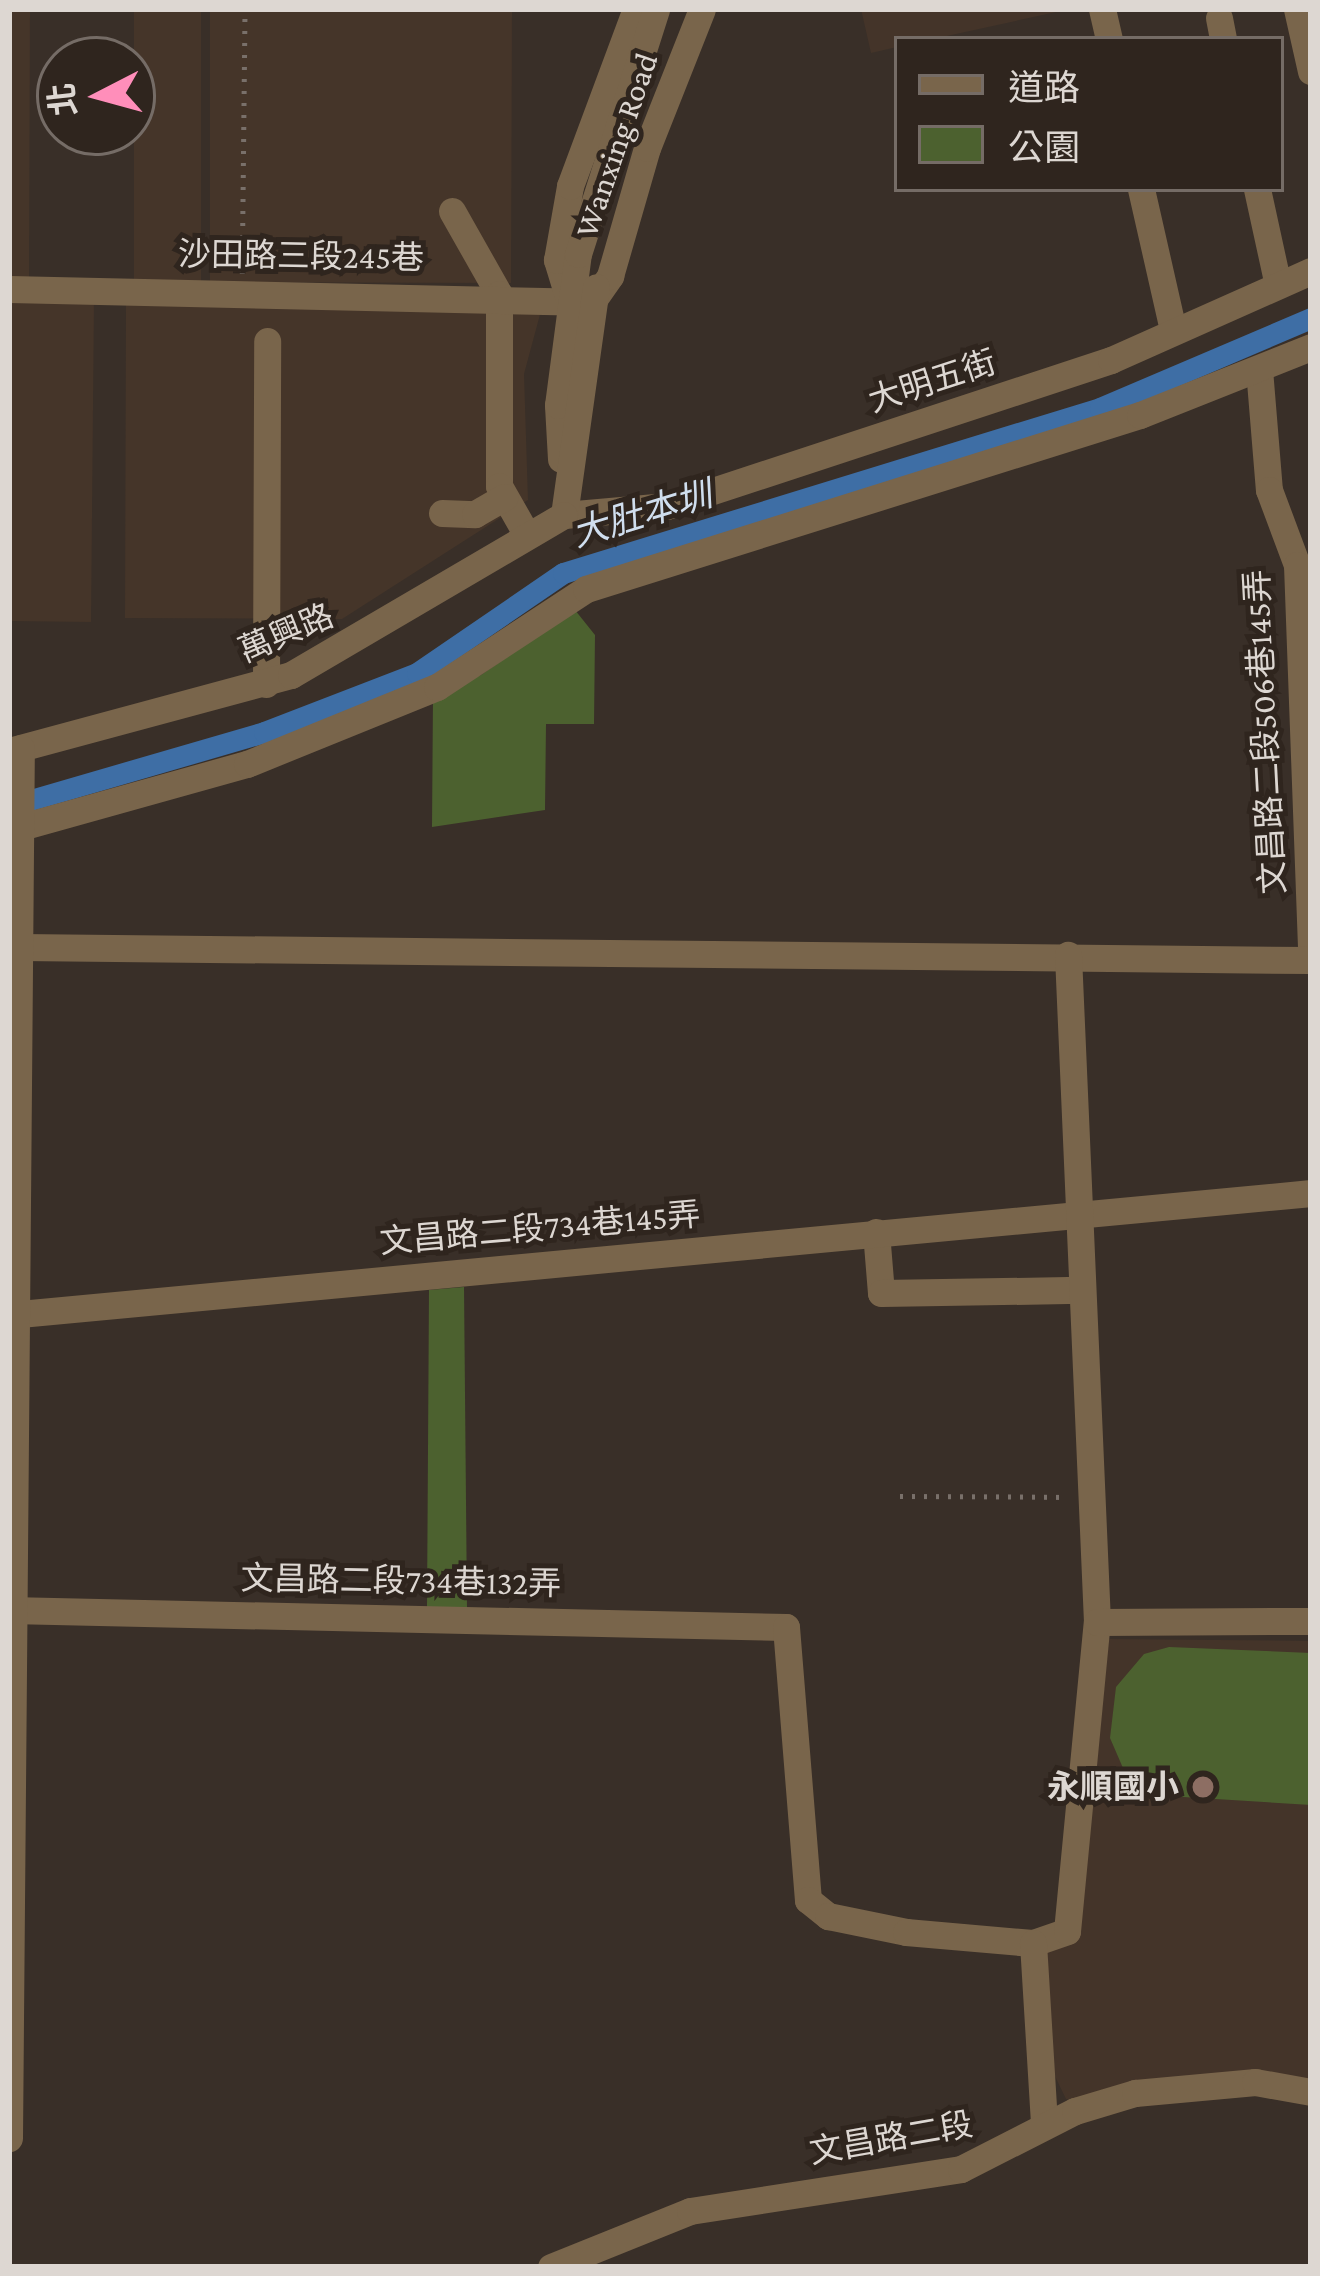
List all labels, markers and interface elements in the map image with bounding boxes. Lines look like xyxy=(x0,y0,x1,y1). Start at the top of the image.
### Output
north arrow xyxy=(36,36,156,156)
legend xyxy=(894,36,1284,192)
street label: Wanxing Road xyxy=(566,47,666,243)
text: 道路 xyxy=(1008,68,1080,108)
text: 北 xyxy=(43,81,83,118)
text: 公園 xyxy=(1008,128,1080,168)
street label: 沙田路三段245巷 xyxy=(178,234,424,278)
street label: 大明五街 xyxy=(863,342,1001,420)
water label: 大肚本圳 xyxy=(567,473,717,557)
street label: 文昌路二段506巷145弄 xyxy=(1237,569,1293,895)
street label: 萬興路 xyxy=(233,595,339,671)
street label: 文昌路二段734巷145弄 xyxy=(378,1194,702,1262)
street label: 文昌路二段734巷132弄 xyxy=(240,1558,562,1604)
place label: 永順國小 xyxy=(1047,1767,1179,1807)
marker: 永順國小 xyxy=(1190,1774,1216,1800)
street label: 文昌路二段 xyxy=(806,2104,976,2172)

